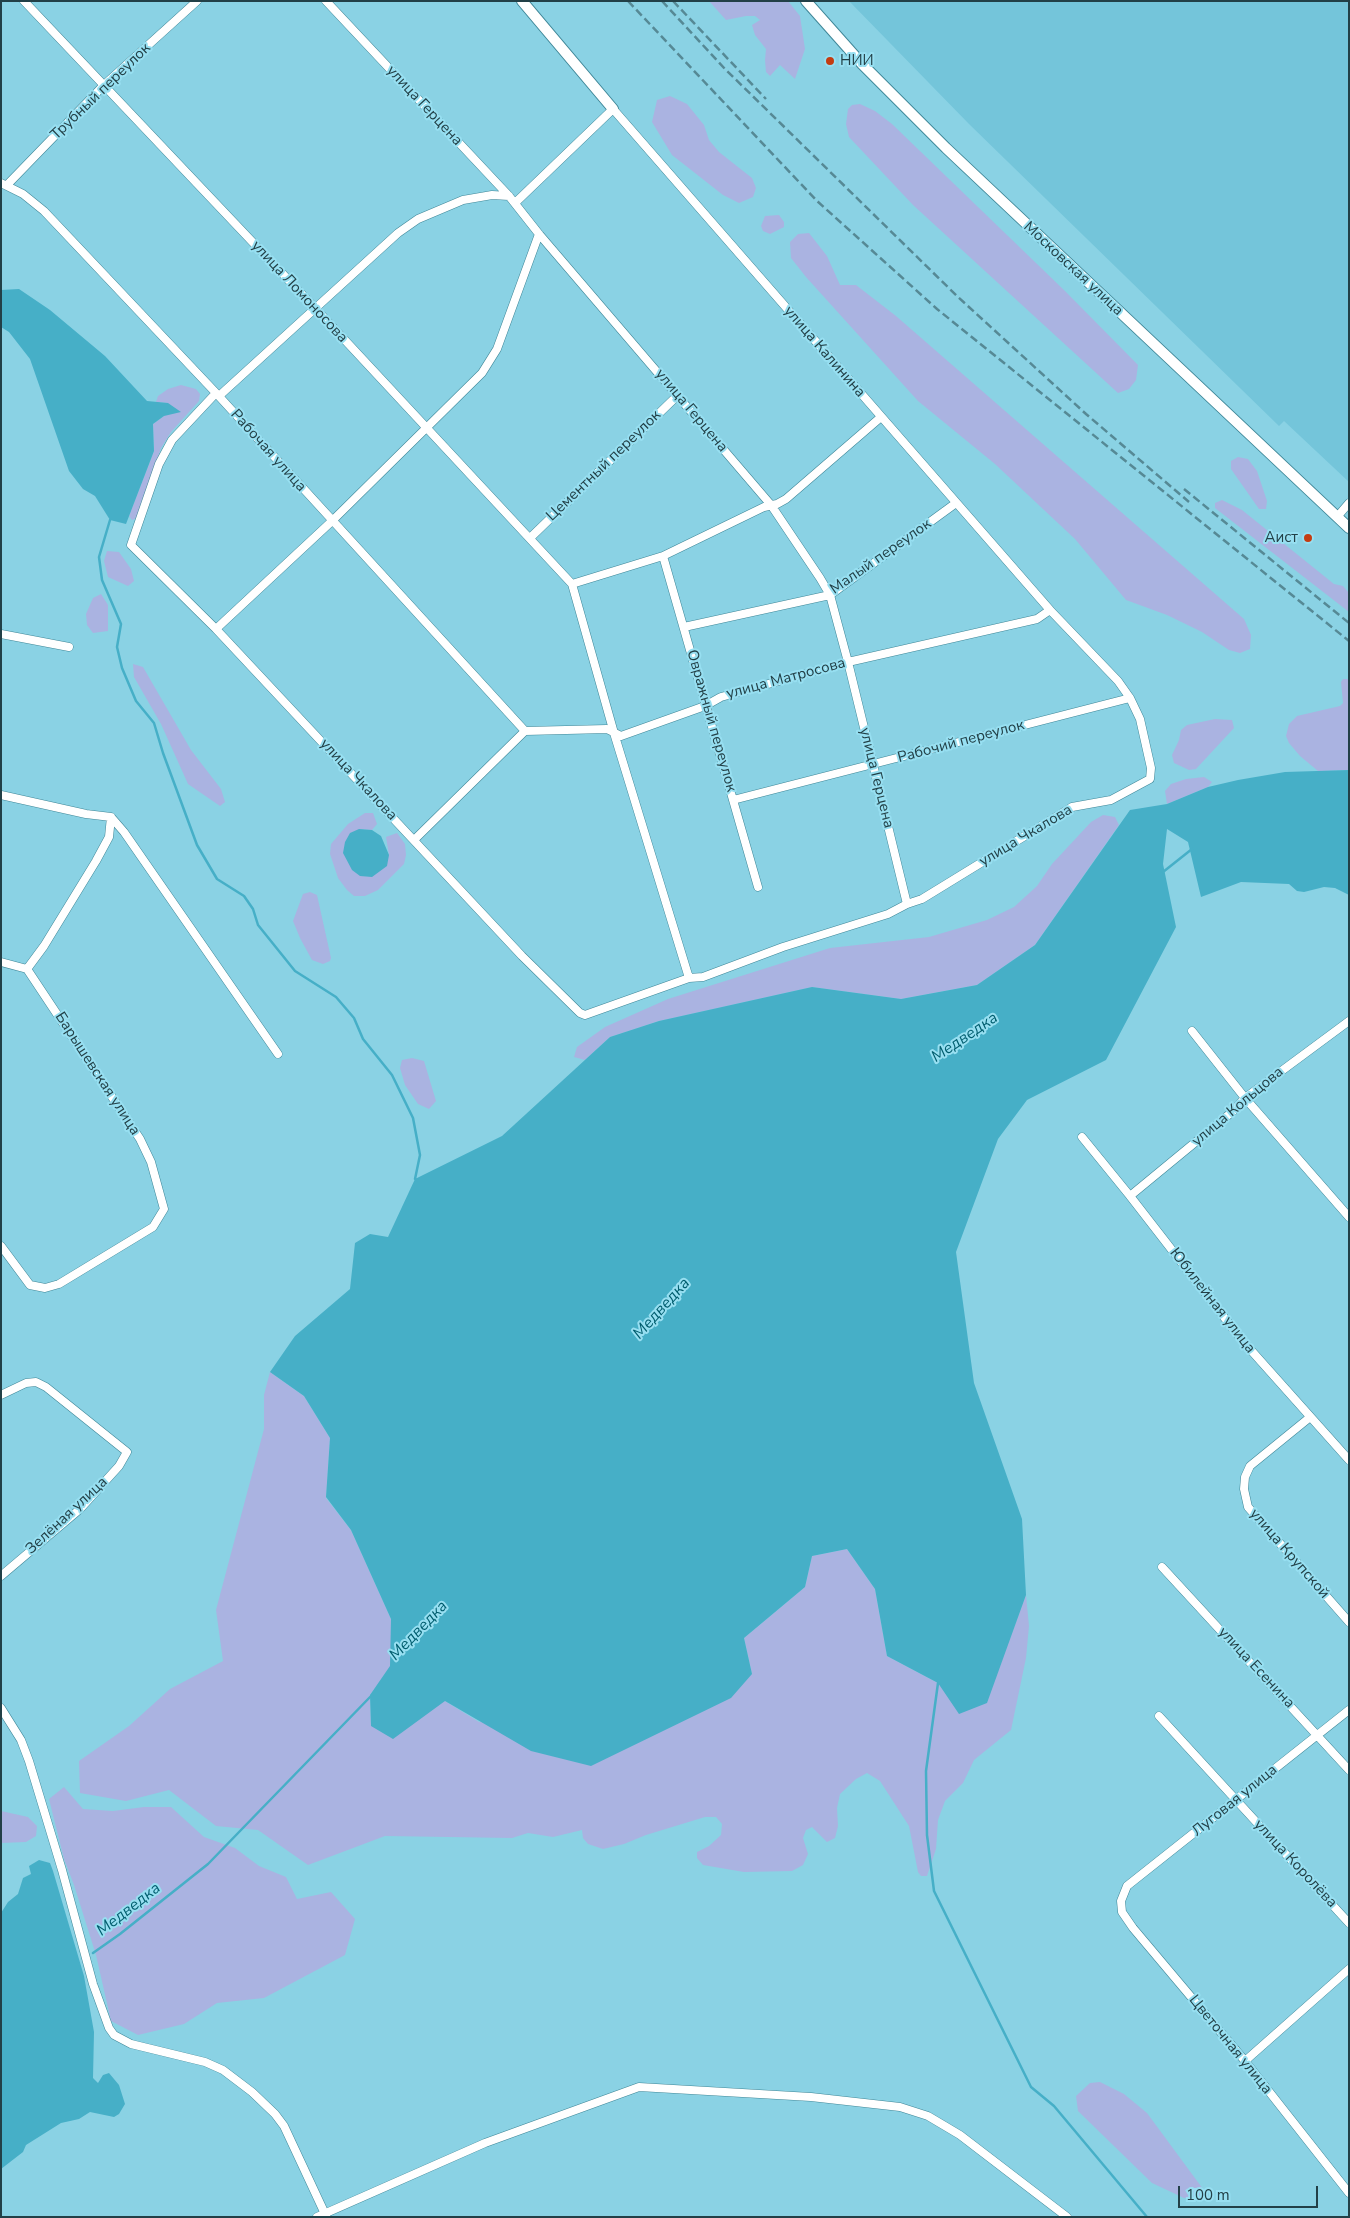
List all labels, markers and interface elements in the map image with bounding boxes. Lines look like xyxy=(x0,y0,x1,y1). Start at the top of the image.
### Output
street label: Трубный переулок xyxy=(47,40,155,144)
place label: НИИ xyxy=(840,52,874,70)
marker: НИИ xyxy=(824,55,836,67)
street label: улица Герцена xyxy=(382,62,466,150)
street label: Московская улица xyxy=(1019,218,1127,320)
street label: улица Ломоносова xyxy=(247,237,351,347)
street label: улица Калинина xyxy=(779,303,869,401)
street label: улица Герцена xyxy=(651,366,731,456)
street label: Рабочая улица xyxy=(226,406,310,496)
street label: Цементный переулок xyxy=(543,407,665,525)
street label: Малый переулок xyxy=(827,515,935,599)
place label: Аист xyxy=(1265,529,1298,547)
marker: Аист xyxy=(1302,532,1314,544)
street label: Овражный переулок xyxy=(682,648,740,794)
street label: улица Матросова xyxy=(724,654,848,704)
street label: Рабочий переулок xyxy=(896,716,1026,768)
street label: улица Герцена xyxy=(855,726,897,830)
street label: улица Чкалова xyxy=(316,735,400,825)
street label: улица Чкалова xyxy=(976,801,1076,871)
street label: Барышевская улица xyxy=(51,1009,143,1139)
water label: Медведка xyxy=(928,1009,1002,1067)
street label: улица Кольцова xyxy=(1189,1063,1287,1151)
street label: Юбилейная улица xyxy=(1165,1245,1259,1357)
water label: Медведка xyxy=(630,1274,694,1344)
street label: Зелёная улица xyxy=(22,1474,112,1558)
street label: улица Крупской xyxy=(1245,1505,1333,1603)
water label: Медведка xyxy=(386,1597,452,1665)
street label: улица Есенина xyxy=(1214,1624,1298,1712)
street label: Луговая улица xyxy=(1189,1761,1281,1841)
street label: улица Королёва xyxy=(1250,1816,1340,1912)
water label: Медведка xyxy=(93,1879,165,1941)
street label: Цветочная улица xyxy=(1185,1992,1275,2098)
scale bar xyxy=(1180,2176,1320,2208)
text: 100 m xyxy=(1186,2185,1230,2205)

